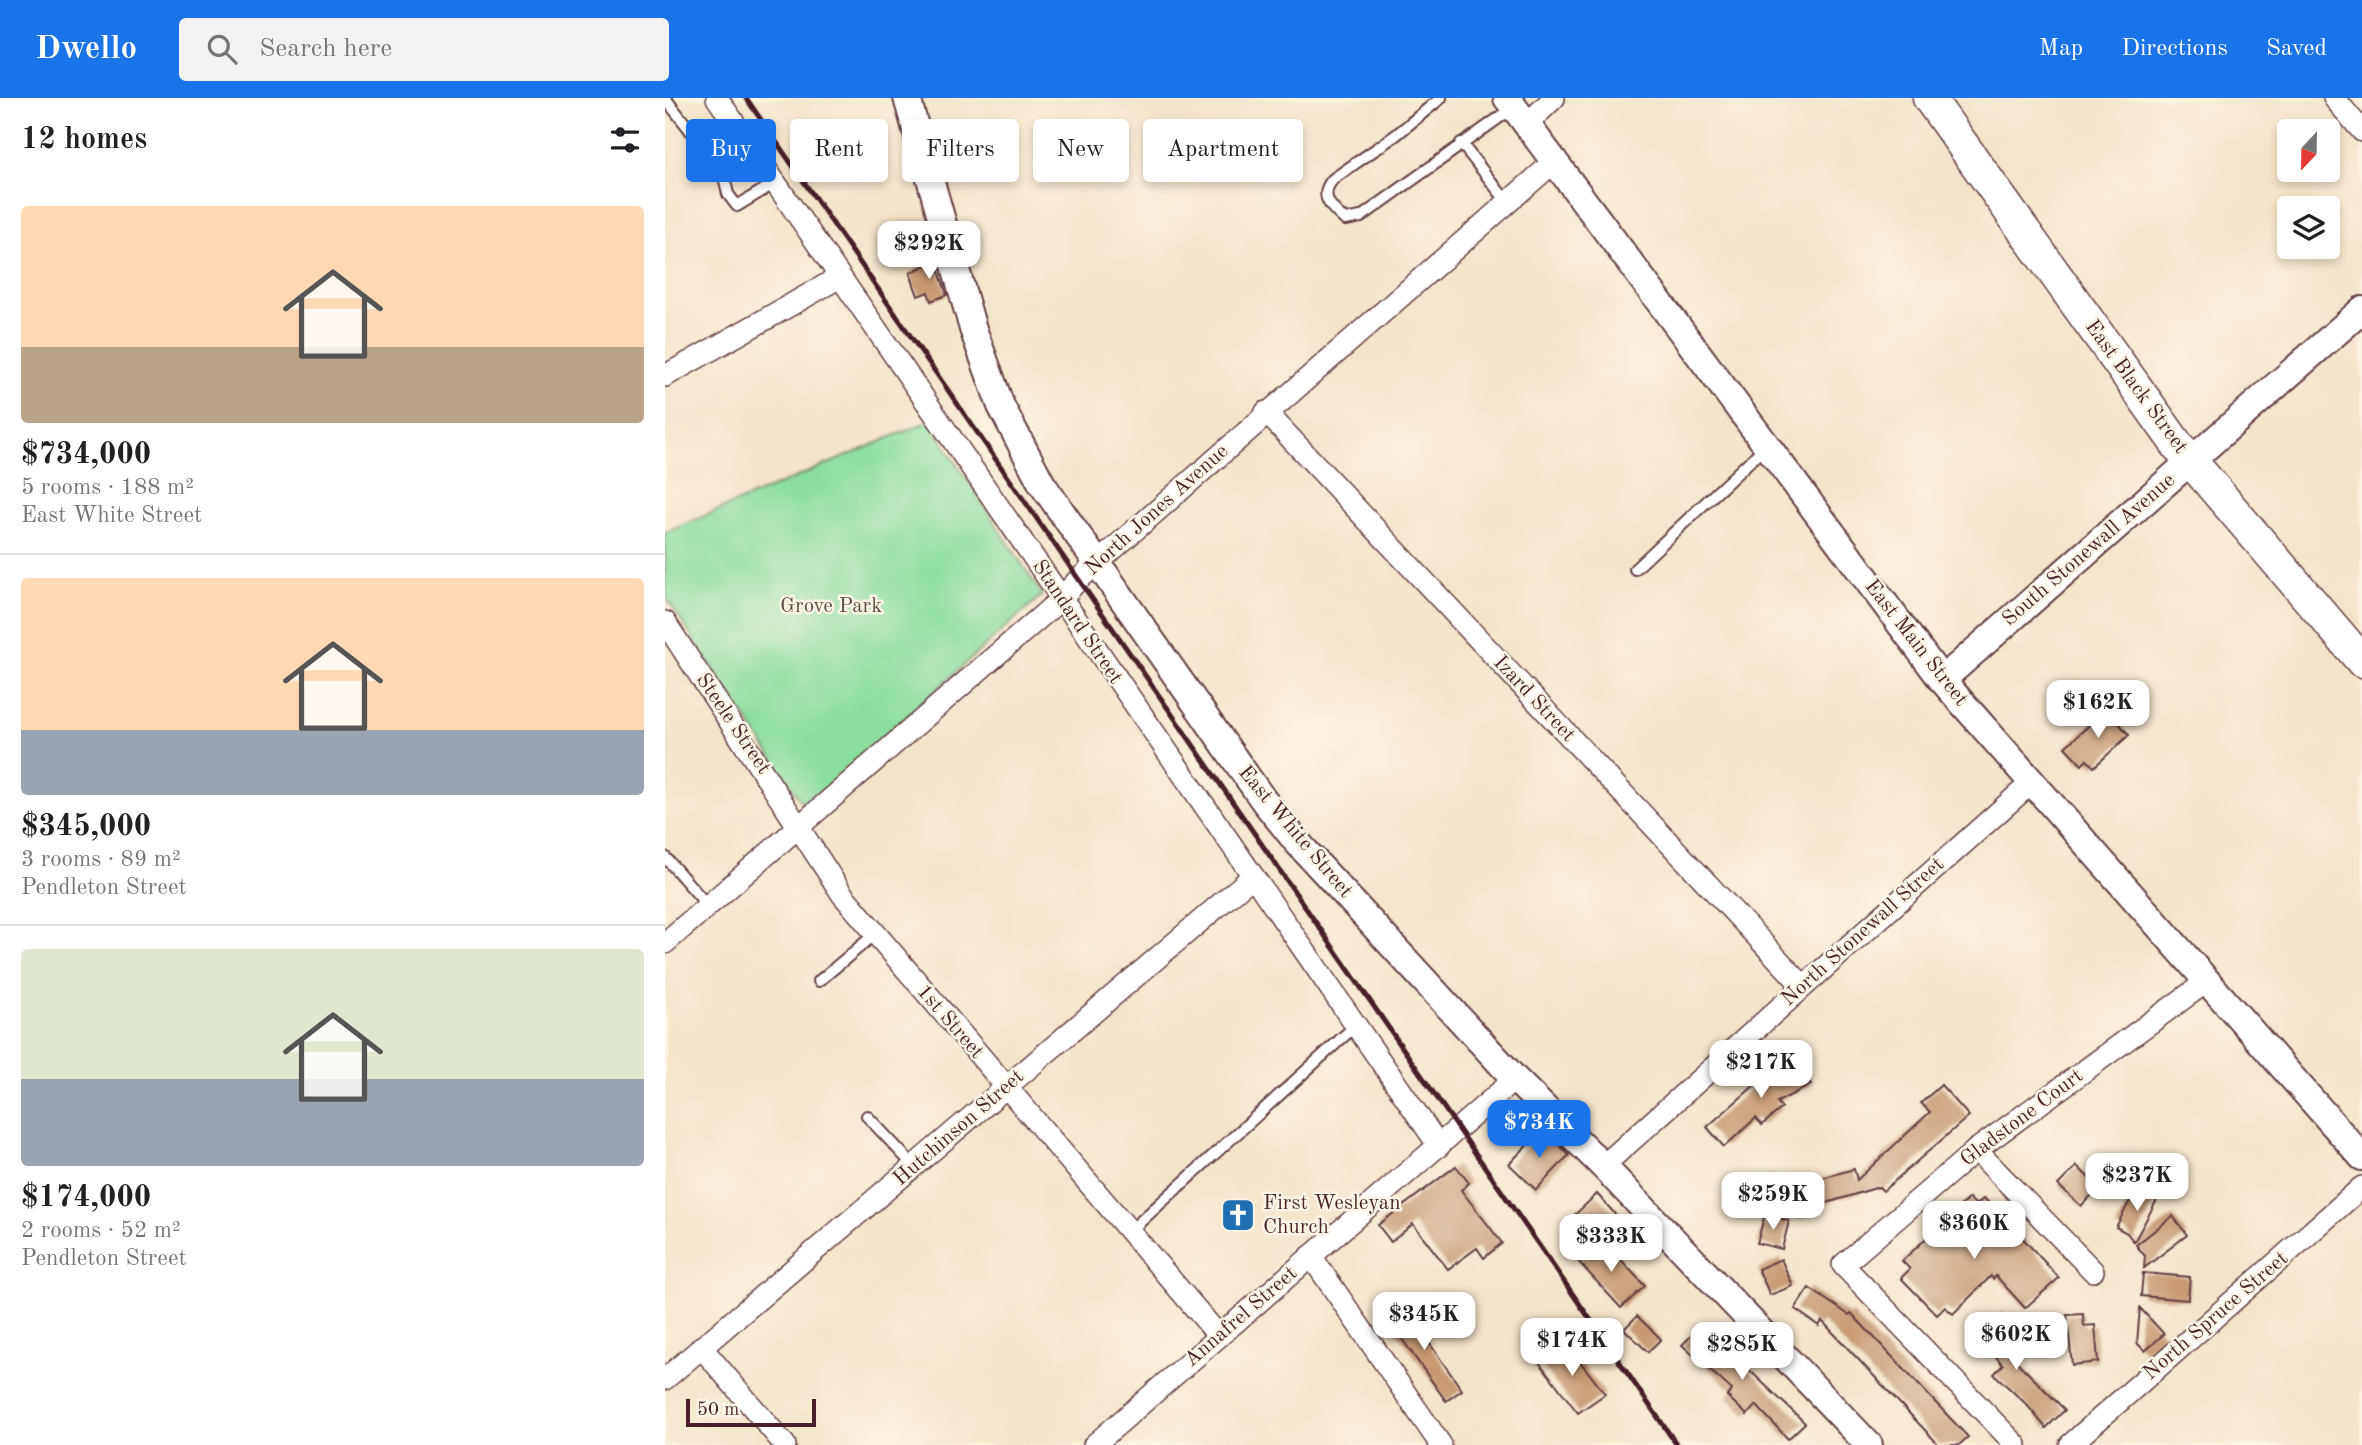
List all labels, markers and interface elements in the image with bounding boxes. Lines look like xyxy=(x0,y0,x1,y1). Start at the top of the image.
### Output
search box xyxy=(179,18,669,81)
icon: search xyxy=(203,30,241,68)
text: Dwello xyxy=(35,33,137,66)
text: Search here xyxy=(259,36,392,62)
text: Map xyxy=(2039,37,2083,61)
text: Directions xyxy=(2121,37,2228,61)
text: Saved xyxy=(2266,37,2327,61)
chip: Buy xyxy=(686,119,776,182)
chip: Rent xyxy=(790,119,888,182)
chip: Filters xyxy=(902,119,1019,182)
chip: New xyxy=(1033,119,1129,182)
chip: Apartment xyxy=(1143,119,1303,182)
north arrow xyxy=(2277,119,2340,182)
map controls xyxy=(2277,119,2340,259)
icon: filters xyxy=(606,121,644,159)
text: 12 homes xyxy=(21,125,147,155)
button: layers xyxy=(2277,196,2340,259)
pin: $292K xyxy=(880,222,978,281)
text: $292K xyxy=(893,232,965,255)
icon: home xyxy=(270,251,396,377)
street label: East Black Street xyxy=(2081,316,2191,458)
text: $734,000 xyxy=(21,440,151,470)
street label: North Jones Avenue xyxy=(1081,441,1233,579)
street label: South Stonewall Avenue xyxy=(1999,470,2179,630)
text: 5 rooms · 188 m² xyxy=(21,476,194,499)
text: East White Street xyxy=(21,504,202,527)
street label: Standard Street xyxy=(1028,556,1126,688)
street label: East Main Street xyxy=(1860,576,1972,710)
park label: Grove Park xyxy=(780,596,882,617)
icon: home xyxy=(270,623,396,749)
street label: Izard Street xyxy=(1489,652,1579,746)
street label: Steele Street xyxy=(692,670,774,778)
pin: $162K xyxy=(2049,680,2147,740)
text: $162K xyxy=(2062,691,2134,714)
street label: East White Street xyxy=(1234,762,1356,902)
text: $345,000 xyxy=(21,812,151,842)
text: 3 rooms · 89 m² xyxy=(21,848,181,871)
street label: North Stonewall Street xyxy=(1778,854,1948,1010)
text: Pendleton Street xyxy=(21,876,187,899)
street label: 1st Street xyxy=(912,981,988,1063)
icon: home xyxy=(270,994,396,1120)
pin: $217K xyxy=(1712,1040,1810,1100)
text: $217K xyxy=(1725,1051,1797,1074)
street label: Gladstone Court xyxy=(1957,1065,2087,1171)
street label: Hutchinson Street xyxy=(890,1066,1028,1190)
pin: $734K xyxy=(1490,1100,1588,1160)
text: $734K xyxy=(1503,1111,1575,1134)
pin: $237K xyxy=(2088,1154,2186,1213)
text: $237K xyxy=(2101,1164,2173,1187)
pin: $259K xyxy=(1724,1172,1822,1232)
text: $174,000 xyxy=(21,1183,151,1213)
text: $259K xyxy=(1737,1183,1809,1206)
place label: First Wesleyan Church xyxy=(1263,1193,1401,1238)
church icon: First Wesleyan Church xyxy=(1219,1196,1257,1234)
pin: $360K xyxy=(1925,1202,2023,1261)
text: $360K xyxy=(1938,1212,2010,1235)
pin: $333K xyxy=(1562,1214,1660,1274)
text: 2 rooms · 52 m² xyxy=(21,1219,181,1242)
text: $333K xyxy=(1575,1225,1647,1248)
text: Pendleton Street xyxy=(21,1247,187,1270)
street label: North Spruce Street xyxy=(2140,1248,2292,1384)
street label: Annafrel Street xyxy=(1181,1263,1301,1371)
pin: $345K xyxy=(1375,1292,1473,1352)
text: $345K xyxy=(1388,1303,1460,1326)
pin: $602K xyxy=(1967,1312,2065,1372)
pin: $174K xyxy=(1523,1318,1621,1378)
pin: $285K xyxy=(1693,1322,1791,1382)
text: $602K xyxy=(1980,1323,2052,1346)
text: $174K xyxy=(1536,1329,1608,1352)
text: $285K xyxy=(1706,1333,1778,1356)
scale bar xyxy=(686,1396,815,1428)
text: 50 m xyxy=(697,1401,739,1420)

